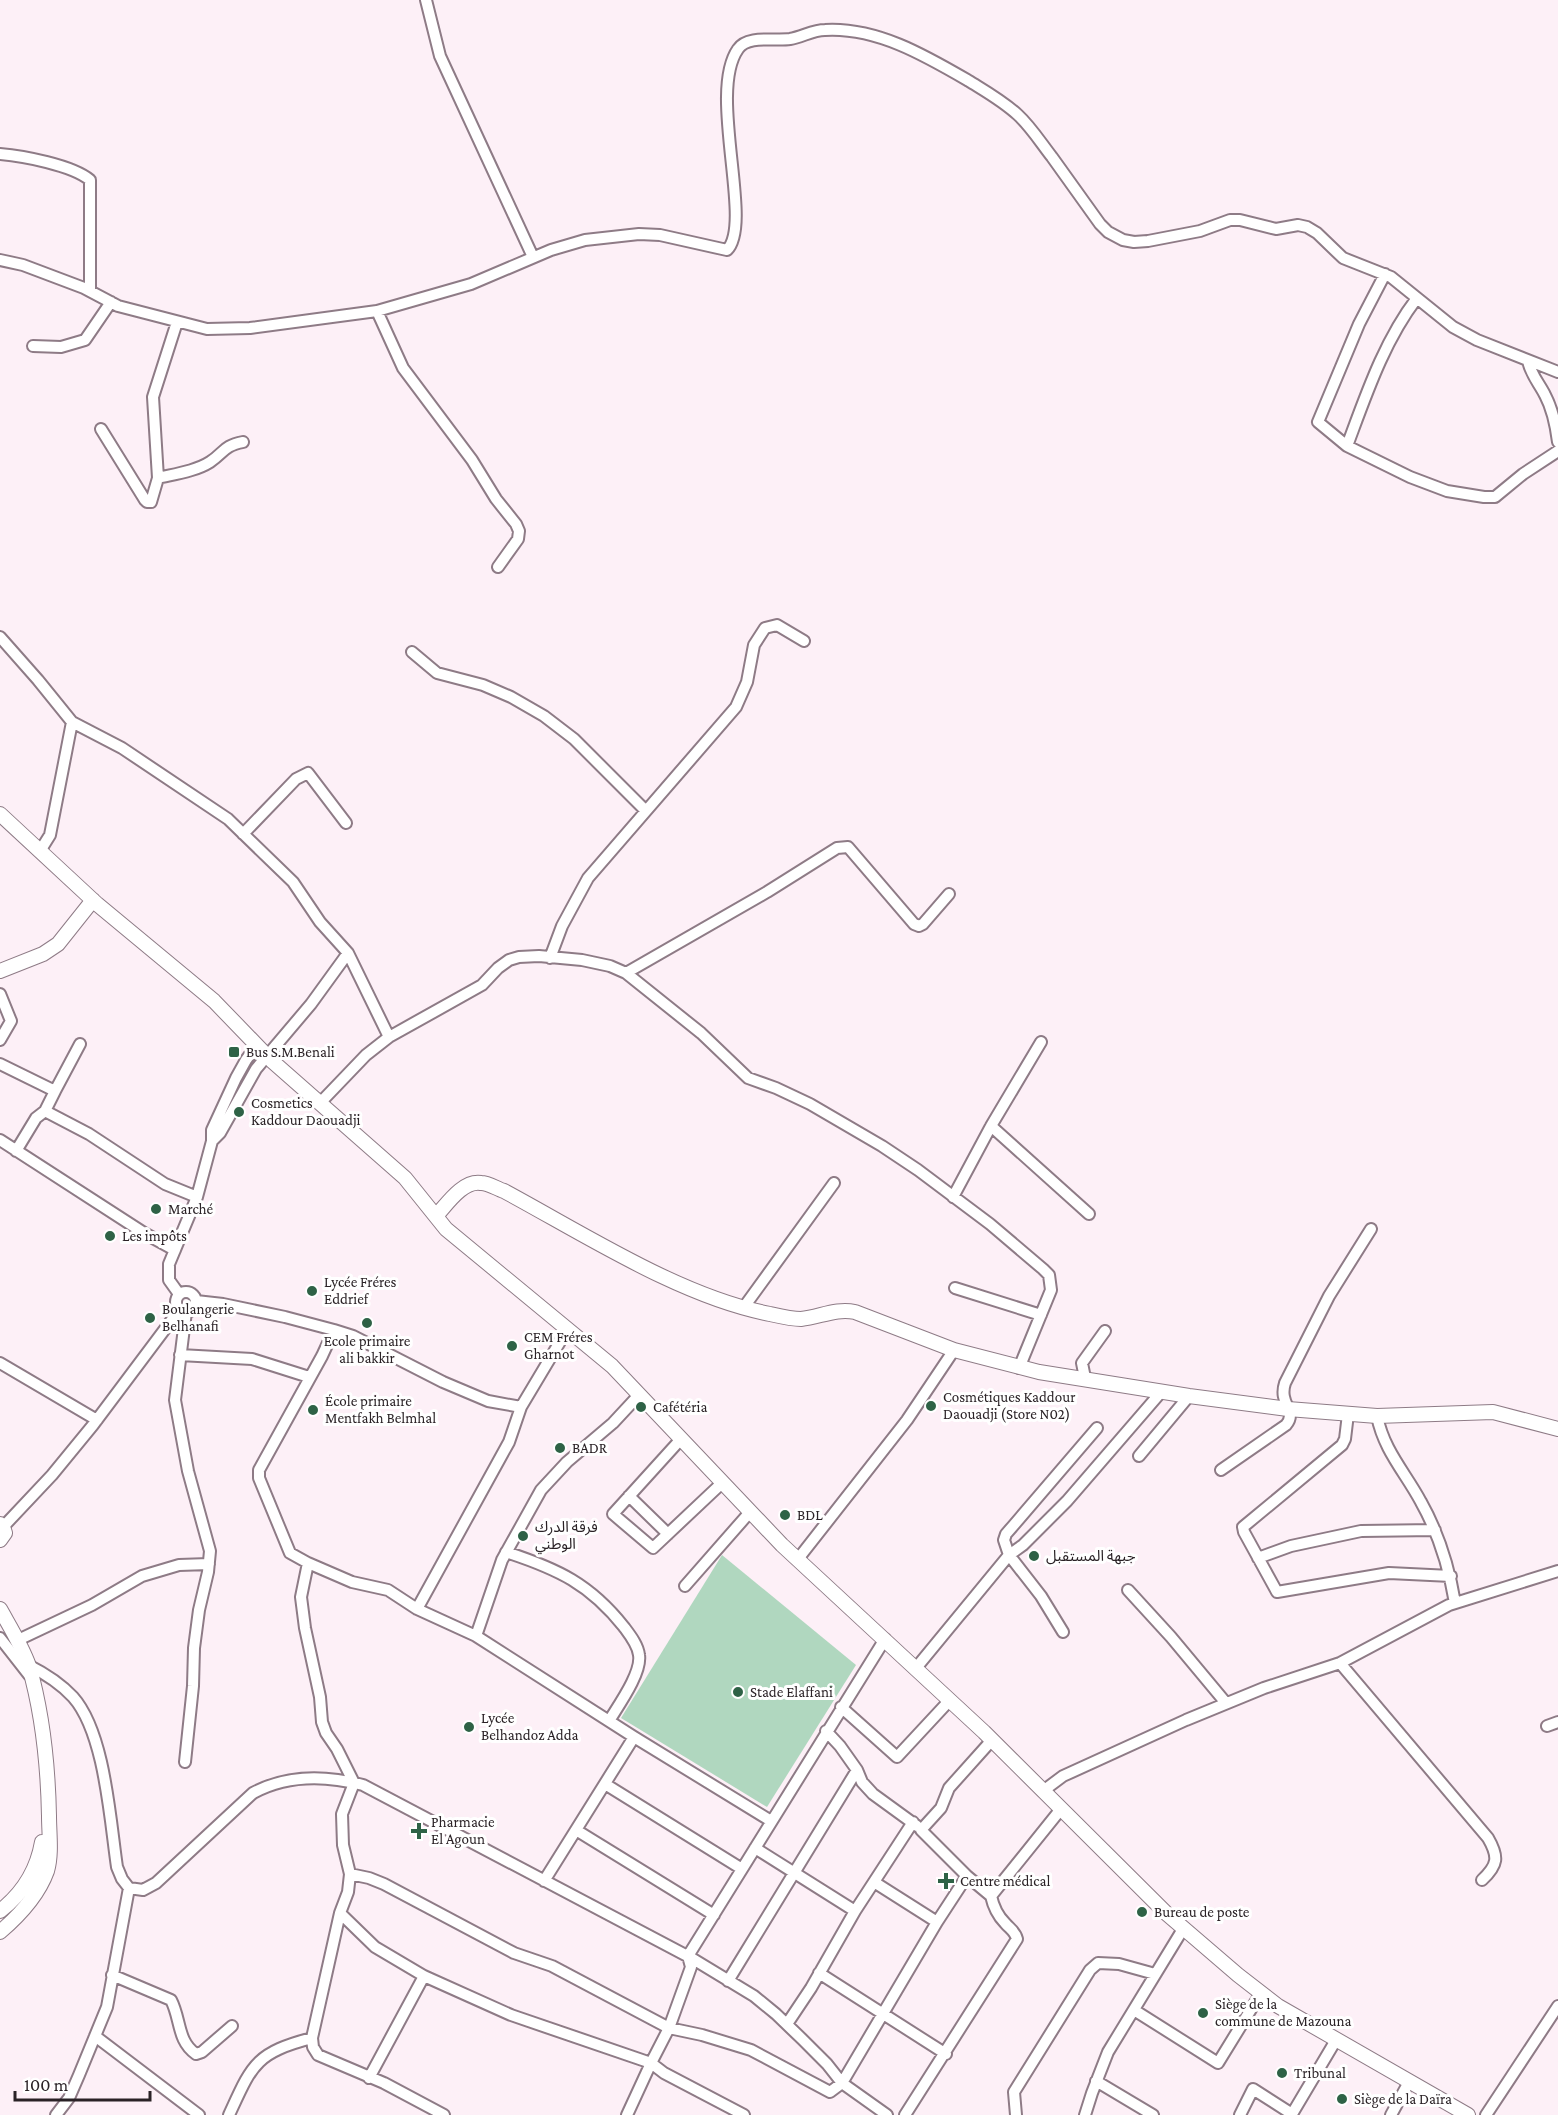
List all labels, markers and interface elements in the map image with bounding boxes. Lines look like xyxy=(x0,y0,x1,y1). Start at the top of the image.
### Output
place label: Bus S.M.Benali xyxy=(246,1044,335,1060)
marker: Bus S.M.Benali xyxy=(227,1045,241,1059)
place label: Cosmetics Kaddour Daouadji xyxy=(251,1095,361,1129)
marker: Cosmetics Kaddour Daouadji xyxy=(232,1105,246,1119)
place label: Marché xyxy=(168,1201,214,1217)
marker: Marché xyxy=(149,1202,163,1216)
place label: Les impôts xyxy=(122,1228,187,1245)
marker: Les impôts xyxy=(103,1229,117,1243)
place label: Lycée Fréres Eddrief xyxy=(324,1274,397,1307)
marker: Lycée Fréres Eddrief xyxy=(305,1284,319,1298)
place label: Boulangerie Belhanafi xyxy=(162,1301,235,1334)
marker: Boulangerie Belhanafi xyxy=(143,1311,157,1325)
marker: Ecole primaire ali bakkir xyxy=(360,1316,374,1330)
place label: CEM Fréres Gharnot xyxy=(524,1329,593,1362)
place label: Ecole primaire ali bakkir xyxy=(324,1333,411,1366)
marker: CEM Fréres Gharnot xyxy=(505,1339,519,1353)
place label: Cosmétiques Kaddour Daouadji (Store N02) xyxy=(943,1389,1076,1423)
place label: École primaire Mentfakh Belmhal xyxy=(325,1393,436,1426)
place label: Cafétéria xyxy=(653,1399,707,1415)
marker: Cosmétiques Kaddour Daouadji (Store N02) xyxy=(924,1399,938,1413)
marker: Cafétéria xyxy=(634,1400,648,1414)
marker: École primaire Mentfakh Belmhal xyxy=(306,1403,320,1417)
place label: BADR xyxy=(572,1440,608,1456)
marker: BADR xyxy=(553,1441,567,1455)
place label: BDL xyxy=(797,1507,823,1523)
marker: BDL xyxy=(778,1508,792,1522)
place label: فرقة الدرك الوطني xyxy=(535,1519,598,1555)
marker: فرقة الدرك الوطني xyxy=(516,1529,530,1543)
place label: جبهة المستقبل xyxy=(1046,1548,1136,1565)
marker: جبهة المستقبل xyxy=(1027,1549,1041,1563)
place label: Stade Elaffani xyxy=(750,1684,833,1700)
marker: Stade Elaffani xyxy=(731,1685,745,1699)
place label: Lycée Belhandoz Adda xyxy=(481,1710,579,1743)
marker: Lycée Belhandoz Adda xyxy=(462,1720,476,1734)
place label: Pharmacie El Agoun xyxy=(431,1814,495,1848)
marker: Pharmacie El Agoun xyxy=(412,1824,426,1838)
marker: Centre médical xyxy=(937,1872,955,1890)
place label: Centre médical xyxy=(960,1873,1050,1889)
place label: Bureau de poste xyxy=(1154,1904,1250,1921)
marker: Bureau de poste xyxy=(1135,1905,1149,1919)
place label: Siège de la commune de Mazouna xyxy=(1215,1996,1352,2029)
marker: Siège de la commune de Mazouna xyxy=(1196,2006,1210,2020)
scale bar xyxy=(15,2064,150,2102)
place label: Tribunal xyxy=(1294,2065,1346,2081)
marker: Tribunal xyxy=(1275,2066,1289,2080)
text: 100 m xyxy=(24,2075,69,2095)
place label: Siège de la Daïra xyxy=(1354,2091,1452,2108)
marker: Siège de la Daïra xyxy=(1335,2092,1349,2106)

